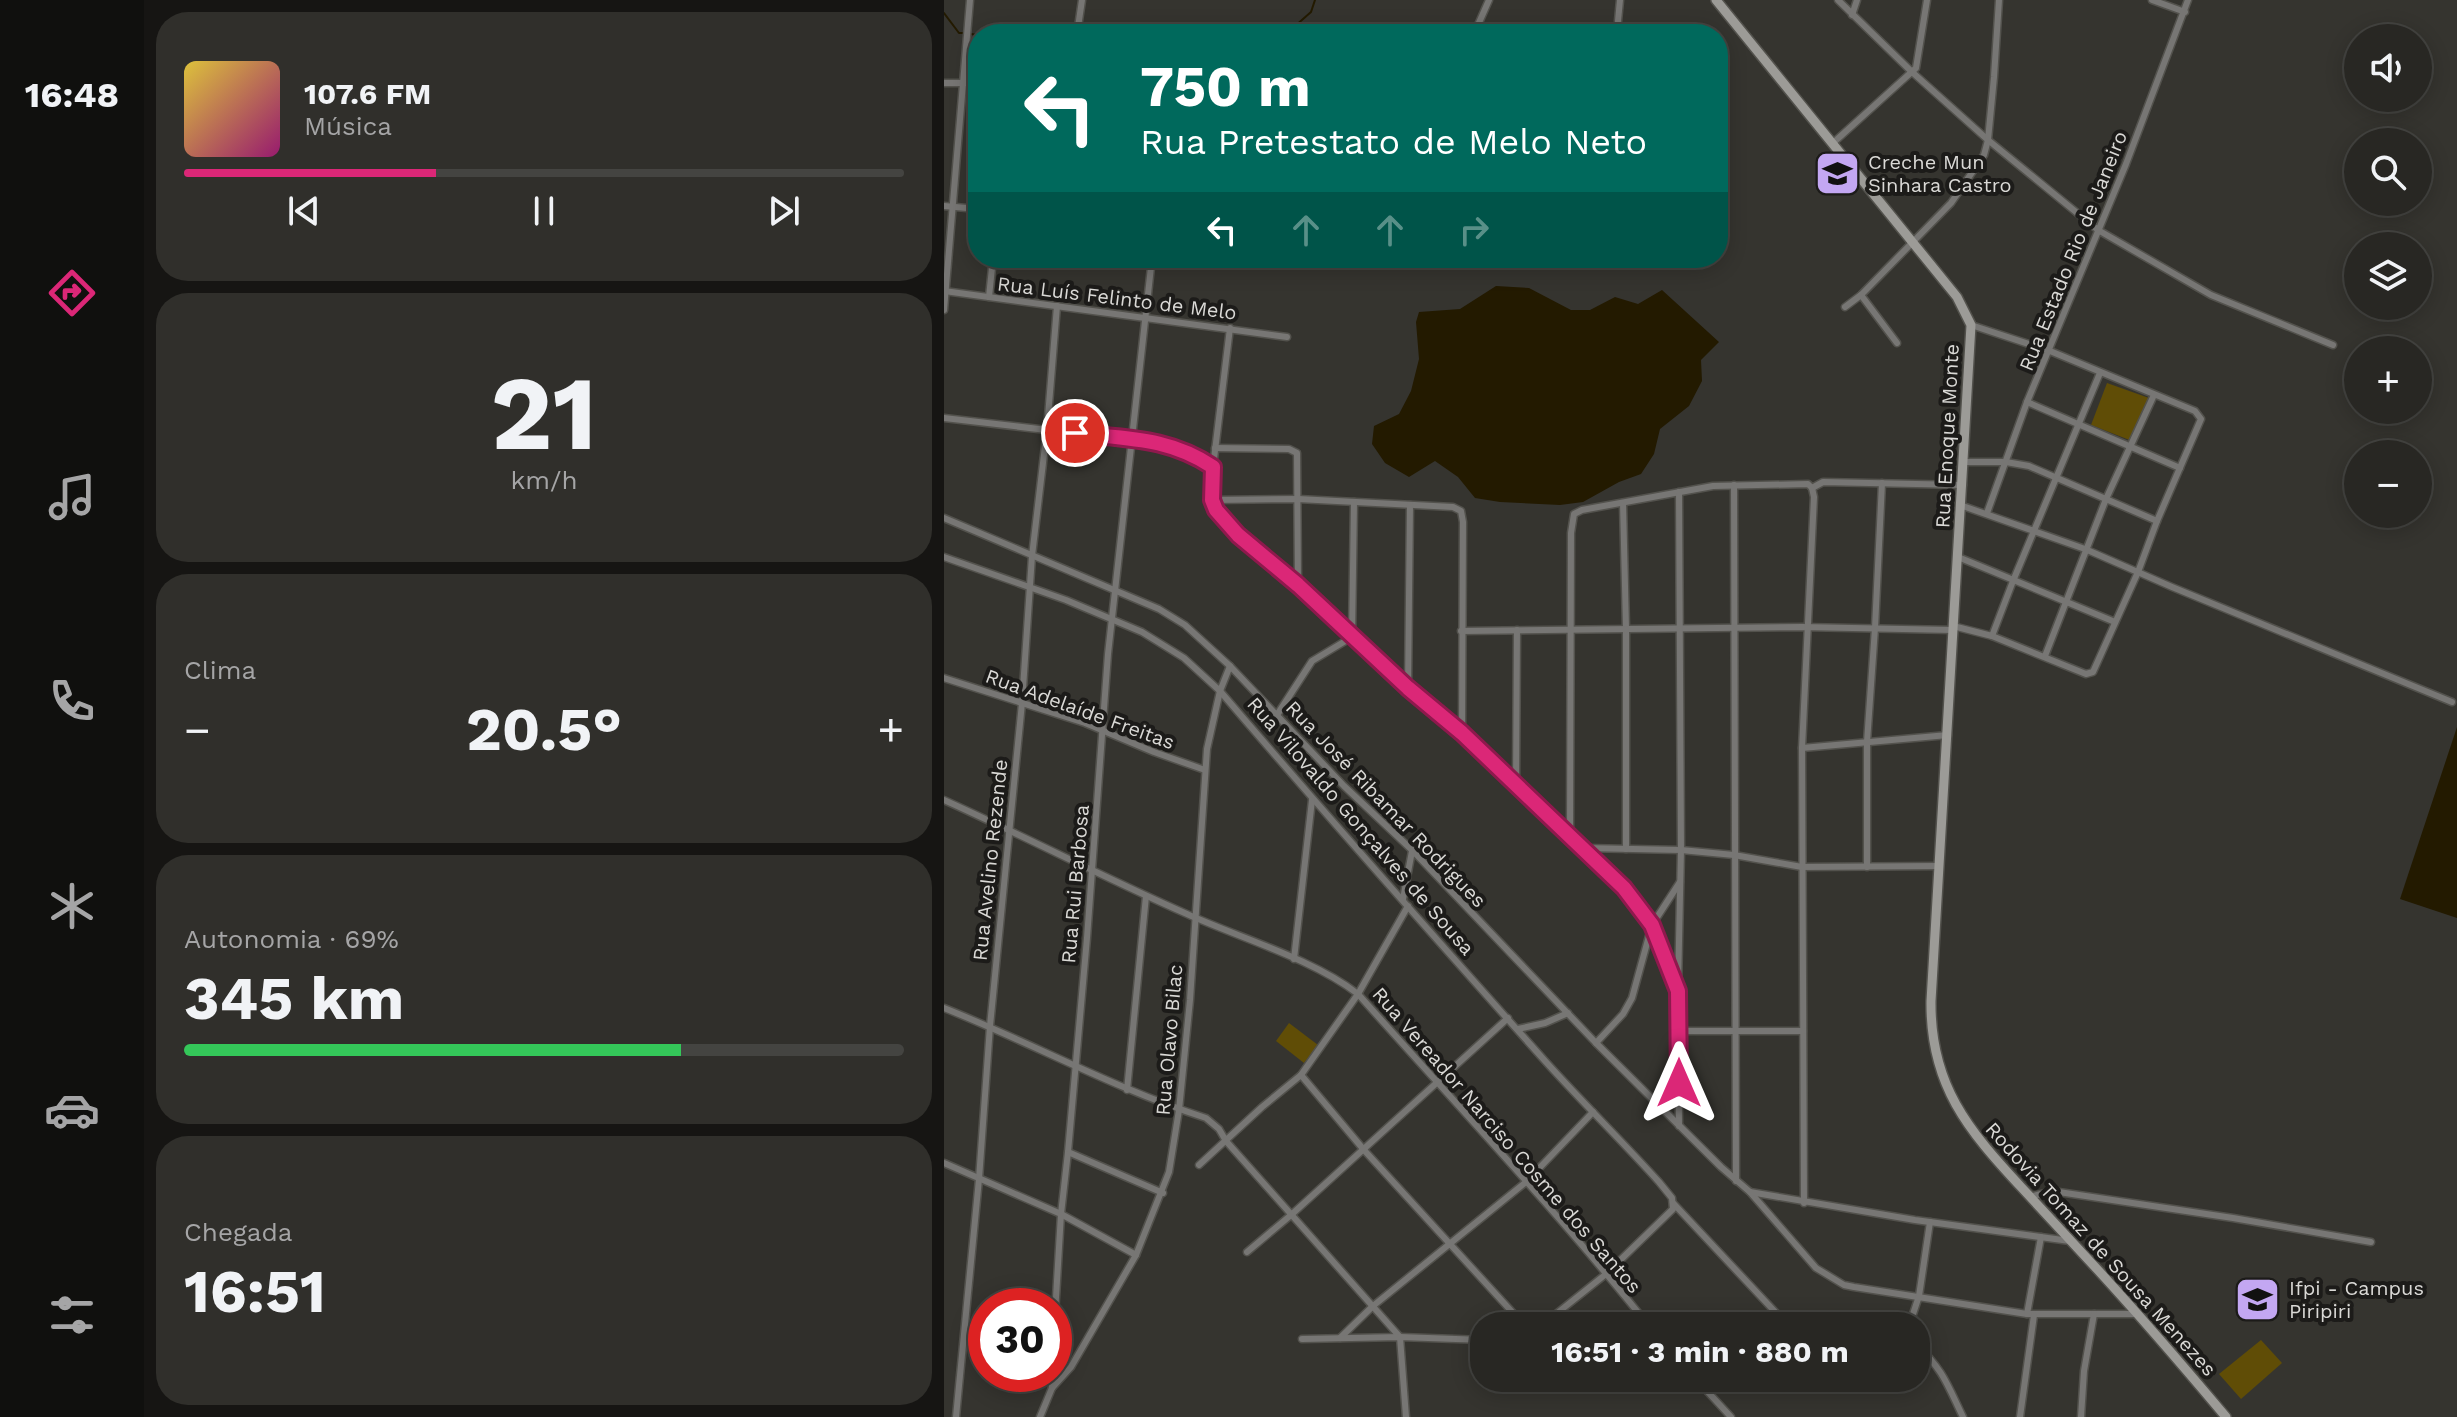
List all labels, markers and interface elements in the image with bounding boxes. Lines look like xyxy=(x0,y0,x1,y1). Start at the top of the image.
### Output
map controls xyxy=(2344,24,2432,528)
button: sound xyxy=(2344,24,2432,112)
text: 750 m xyxy=(1140,54,1311,120)
icon: left xyxy=(1008,56,1112,160)
text: 16:48 xyxy=(25,74,119,116)
text: 107.6 FM xyxy=(304,76,431,111)
text: Música xyxy=(304,111,392,141)
text: Rua Pretestato de Melo Neto xyxy=(1140,121,1647,163)
street label: Rua Estado Rio de Janeiro xyxy=(2014,128,2132,374)
button: search xyxy=(2344,128,2432,216)
school or university icon: Creche Mun Sinhara Castro xyxy=(1813,150,1861,198)
place label: Creche Mun Sinhara Castro xyxy=(1868,150,2011,197)
icon: previous xyxy=(282,189,326,233)
icon: pause xyxy=(522,189,566,233)
icon: next xyxy=(762,189,806,233)
icon: left xyxy=(1200,208,1244,252)
icon: ahead xyxy=(1284,208,1328,252)
icon: ahead xyxy=(1368,208,1412,252)
icon: right xyxy=(1452,208,1496,252)
button: layers xyxy=(2344,232,2432,320)
icon: directions xyxy=(44,265,100,321)
street label: Rua Luís Felinto de Melo xyxy=(996,271,1238,325)
button: + xyxy=(2344,336,2432,424)
street label: Rua Enoque Monte xyxy=(1930,343,1964,529)
text: 21 xyxy=(491,352,597,474)
pin xyxy=(1041,399,1109,467)
icon: arrive xyxy=(1053,411,1097,455)
button: − xyxy=(2344,440,2432,528)
text: km/h xyxy=(511,465,577,495)
icon: music xyxy=(44,469,100,525)
text: Clima xyxy=(184,655,256,685)
street label: Rua Adelaíde Freitas xyxy=(982,664,1178,754)
icon: phone xyxy=(44,673,100,729)
street label: Rua Vilovaldo Gonçalves de Sousa xyxy=(1242,692,1480,960)
text: 20.5° xyxy=(466,694,622,765)
street label: Rua José Ribamar Rodrigues xyxy=(1281,696,1491,912)
text: − xyxy=(184,704,211,756)
text: + xyxy=(877,704,904,756)
street label: Rua Avelino Rezende xyxy=(967,758,1013,962)
street label: Rua Rui Barbosa xyxy=(1056,803,1094,965)
icon: climate xyxy=(44,878,100,934)
text: Autonomia · 69% xyxy=(184,924,399,954)
text: 345 km xyxy=(184,963,404,1034)
street label: Rua Olavo Bilac xyxy=(1150,964,1188,1116)
street label: Rua Vereador Narciso Cosme dos Santos xyxy=(1367,982,1647,1298)
position arrow xyxy=(1637,1041,1721,1125)
icon: car xyxy=(44,1082,100,1138)
street label: Rodovia Tomaz de Sousa Menezes xyxy=(1981,1117,2221,1381)
text: Chegada xyxy=(184,1217,293,1247)
text: 16:51 xyxy=(184,1256,326,1327)
school or university icon: Ifpi - Campus Piripiri xyxy=(2234,1275,2282,1323)
place label: Ifpi - Campus Piripiri xyxy=(2289,1276,2424,1323)
icon: filters xyxy=(44,1287,100,1343)
speed limit sign: 30 xyxy=(968,1288,1072,1392)
text: 16:51 · 3 min · 880 m xyxy=(1551,1334,1849,1369)

